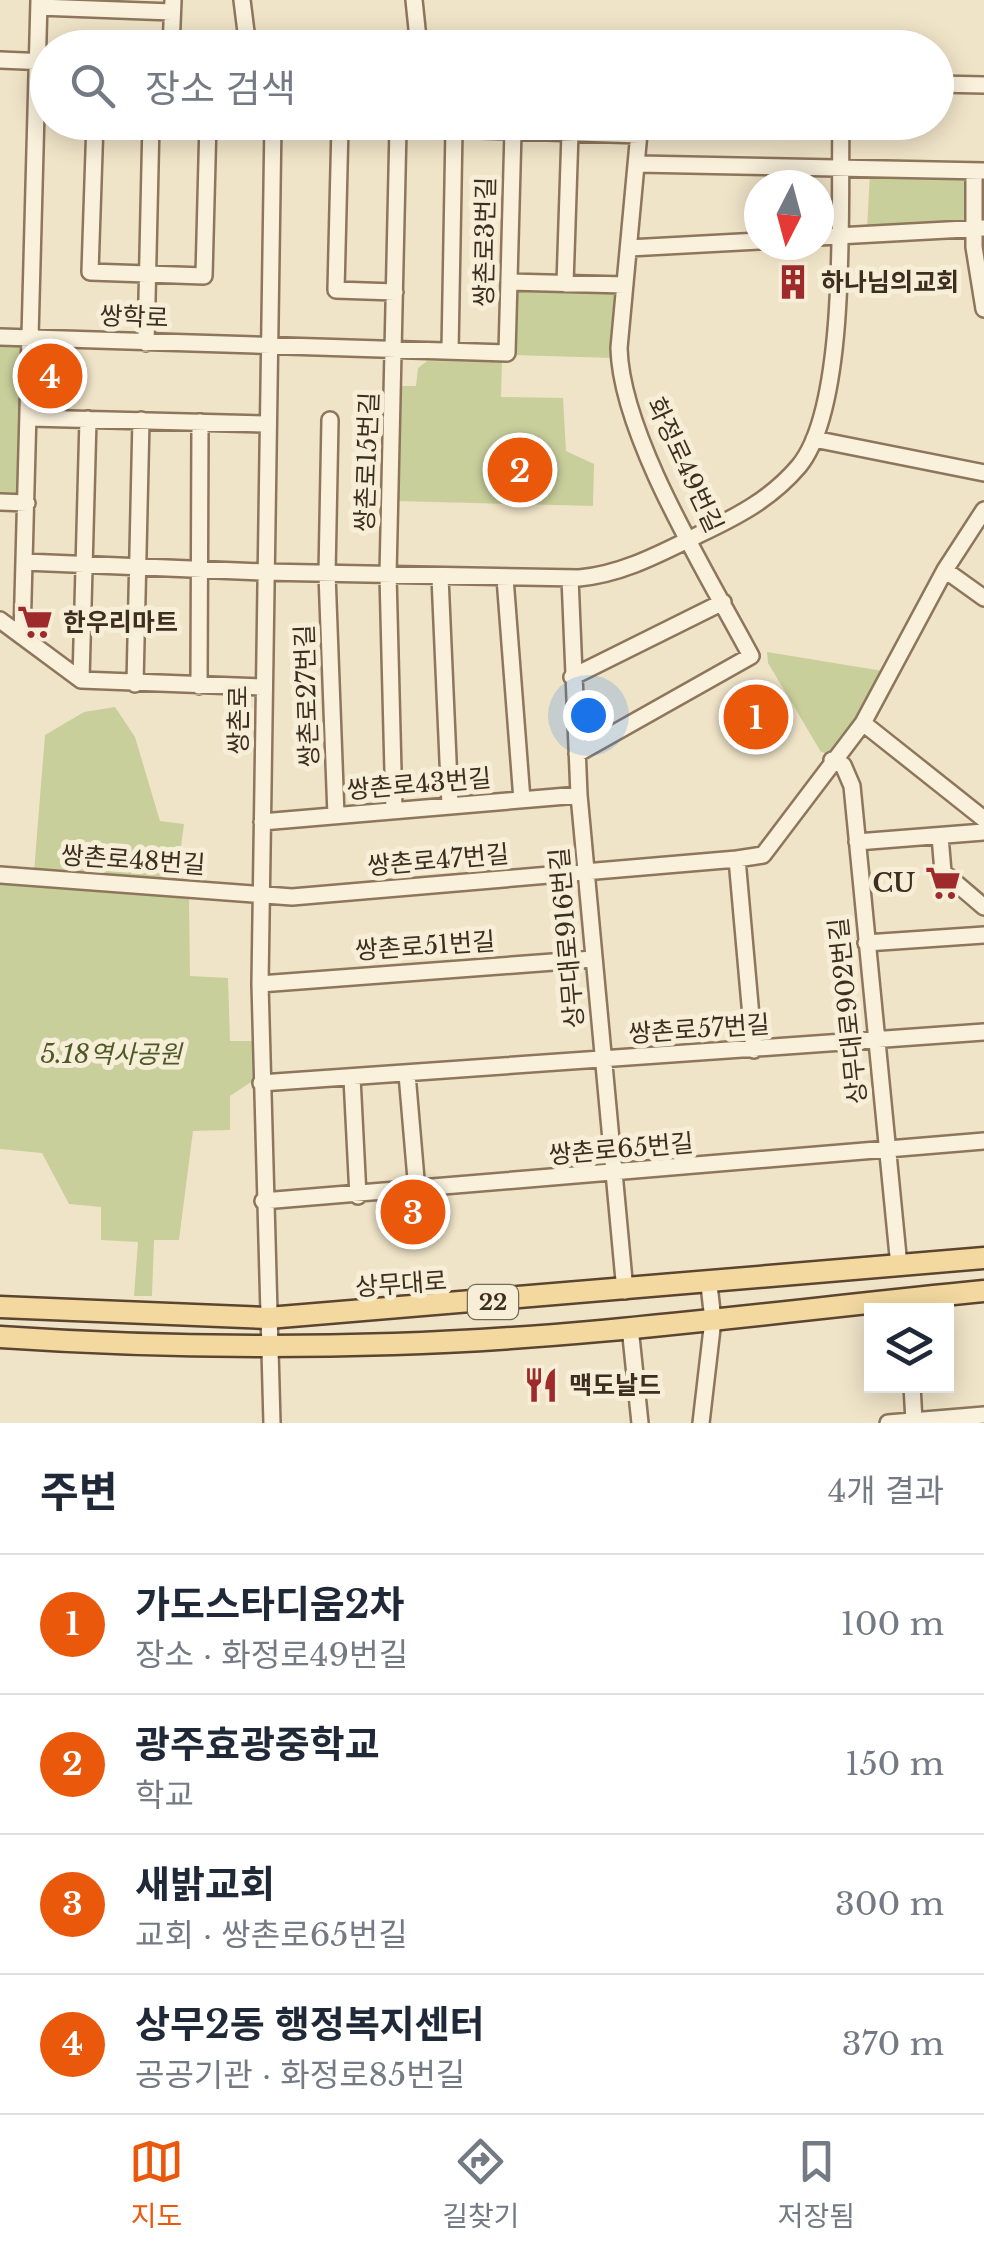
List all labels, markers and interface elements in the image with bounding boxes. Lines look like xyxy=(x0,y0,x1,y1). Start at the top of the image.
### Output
search box xyxy=(30,30,954,140)
icon: search xyxy=(65,58,120,113)
text: 장소 검색 xyxy=(145,65,296,112)
north arrow xyxy=(744,170,834,260)
street label: 쌍촌로3번길 xyxy=(468,177,502,307)
building icon: 하나님의교회 xyxy=(774,263,812,301)
place label: 하나님의교회 xyxy=(821,267,959,298)
street label: 쌍학로 xyxy=(99,300,169,334)
pin: 4 xyxy=(18,338,82,414)
street label: 쌍촌로15번길 xyxy=(349,391,385,533)
street label: 화정로49번길 xyxy=(640,392,730,538)
pin: 2 xyxy=(488,432,552,508)
supermarket icon: 한우리마트 xyxy=(16,603,54,641)
place label: 한우리마트 xyxy=(63,607,178,638)
street label: 쌍촌로27번길 xyxy=(289,624,325,768)
pin: 1 xyxy=(724,680,788,754)
street label: 쌍촌로 xyxy=(223,685,254,755)
your location xyxy=(563,690,614,741)
street label: 쌍촌로43번길 xyxy=(345,762,493,806)
street label: 쌍촌로47번길 xyxy=(366,838,510,882)
street label: 쌍촌로48번길 xyxy=(60,839,206,881)
street label: 상무대로916번길 xyxy=(544,846,590,1030)
supermarket icon: CU xyxy=(924,864,962,902)
place label: CU xyxy=(872,868,915,899)
street label: 상무대로902번길 xyxy=(823,916,873,1106)
street label: 쌍촌로51번길 xyxy=(354,926,496,966)
street label: 쌍촌로57번길 xyxy=(627,1009,771,1049)
park label: 5.18역사공원 xyxy=(40,1039,184,1070)
street label: 쌍촌로65번길 xyxy=(547,1127,695,1171)
pin: 3 xyxy=(380,1174,446,1250)
street label: 상무대로 xyxy=(354,1265,448,1303)
road number: 22 xyxy=(468,1285,518,1319)
map controls xyxy=(864,1303,954,1393)
button: layers xyxy=(864,1303,954,1393)
restaurant icon: 맥도날드 xyxy=(522,1366,560,1404)
place label: 맥도날드 xyxy=(569,1370,661,1401)
text: 주변 xyxy=(40,1466,117,1518)
text: 4개 결과 xyxy=(828,1471,944,1511)
text: 가도스타디움2차 xyxy=(135,1581,404,1628)
text: 1 xyxy=(66,1604,79,1644)
text: 100 m xyxy=(841,1604,944,1644)
text: 장소 · 화정로49번길 xyxy=(135,1635,408,1675)
text: 광주효광중학교 xyxy=(135,1721,380,1768)
text: 2 xyxy=(62,1744,83,1784)
text: 150 m xyxy=(845,1744,944,1784)
text: 학교 xyxy=(135,1775,194,1815)
text: 새밝교회 xyxy=(135,1861,275,1908)
text: 3 xyxy=(62,1884,83,1924)
text: 300 m xyxy=(835,1884,944,1924)
text: 교회 · 쌍촌로65번길 xyxy=(135,1915,407,1955)
text: 상무2동 행정복지센터 xyxy=(135,2001,485,2048)
text: 4 xyxy=(62,2024,83,2064)
text: 370 m xyxy=(842,2024,944,2064)
text: 공공기관 · 화정로85번길 xyxy=(135,2055,465,2095)
tab: 지도 xyxy=(129,2134,184,2234)
tab: 길찾기 xyxy=(442,2134,519,2234)
tab: 저장됨 xyxy=(778,2134,855,2234)

